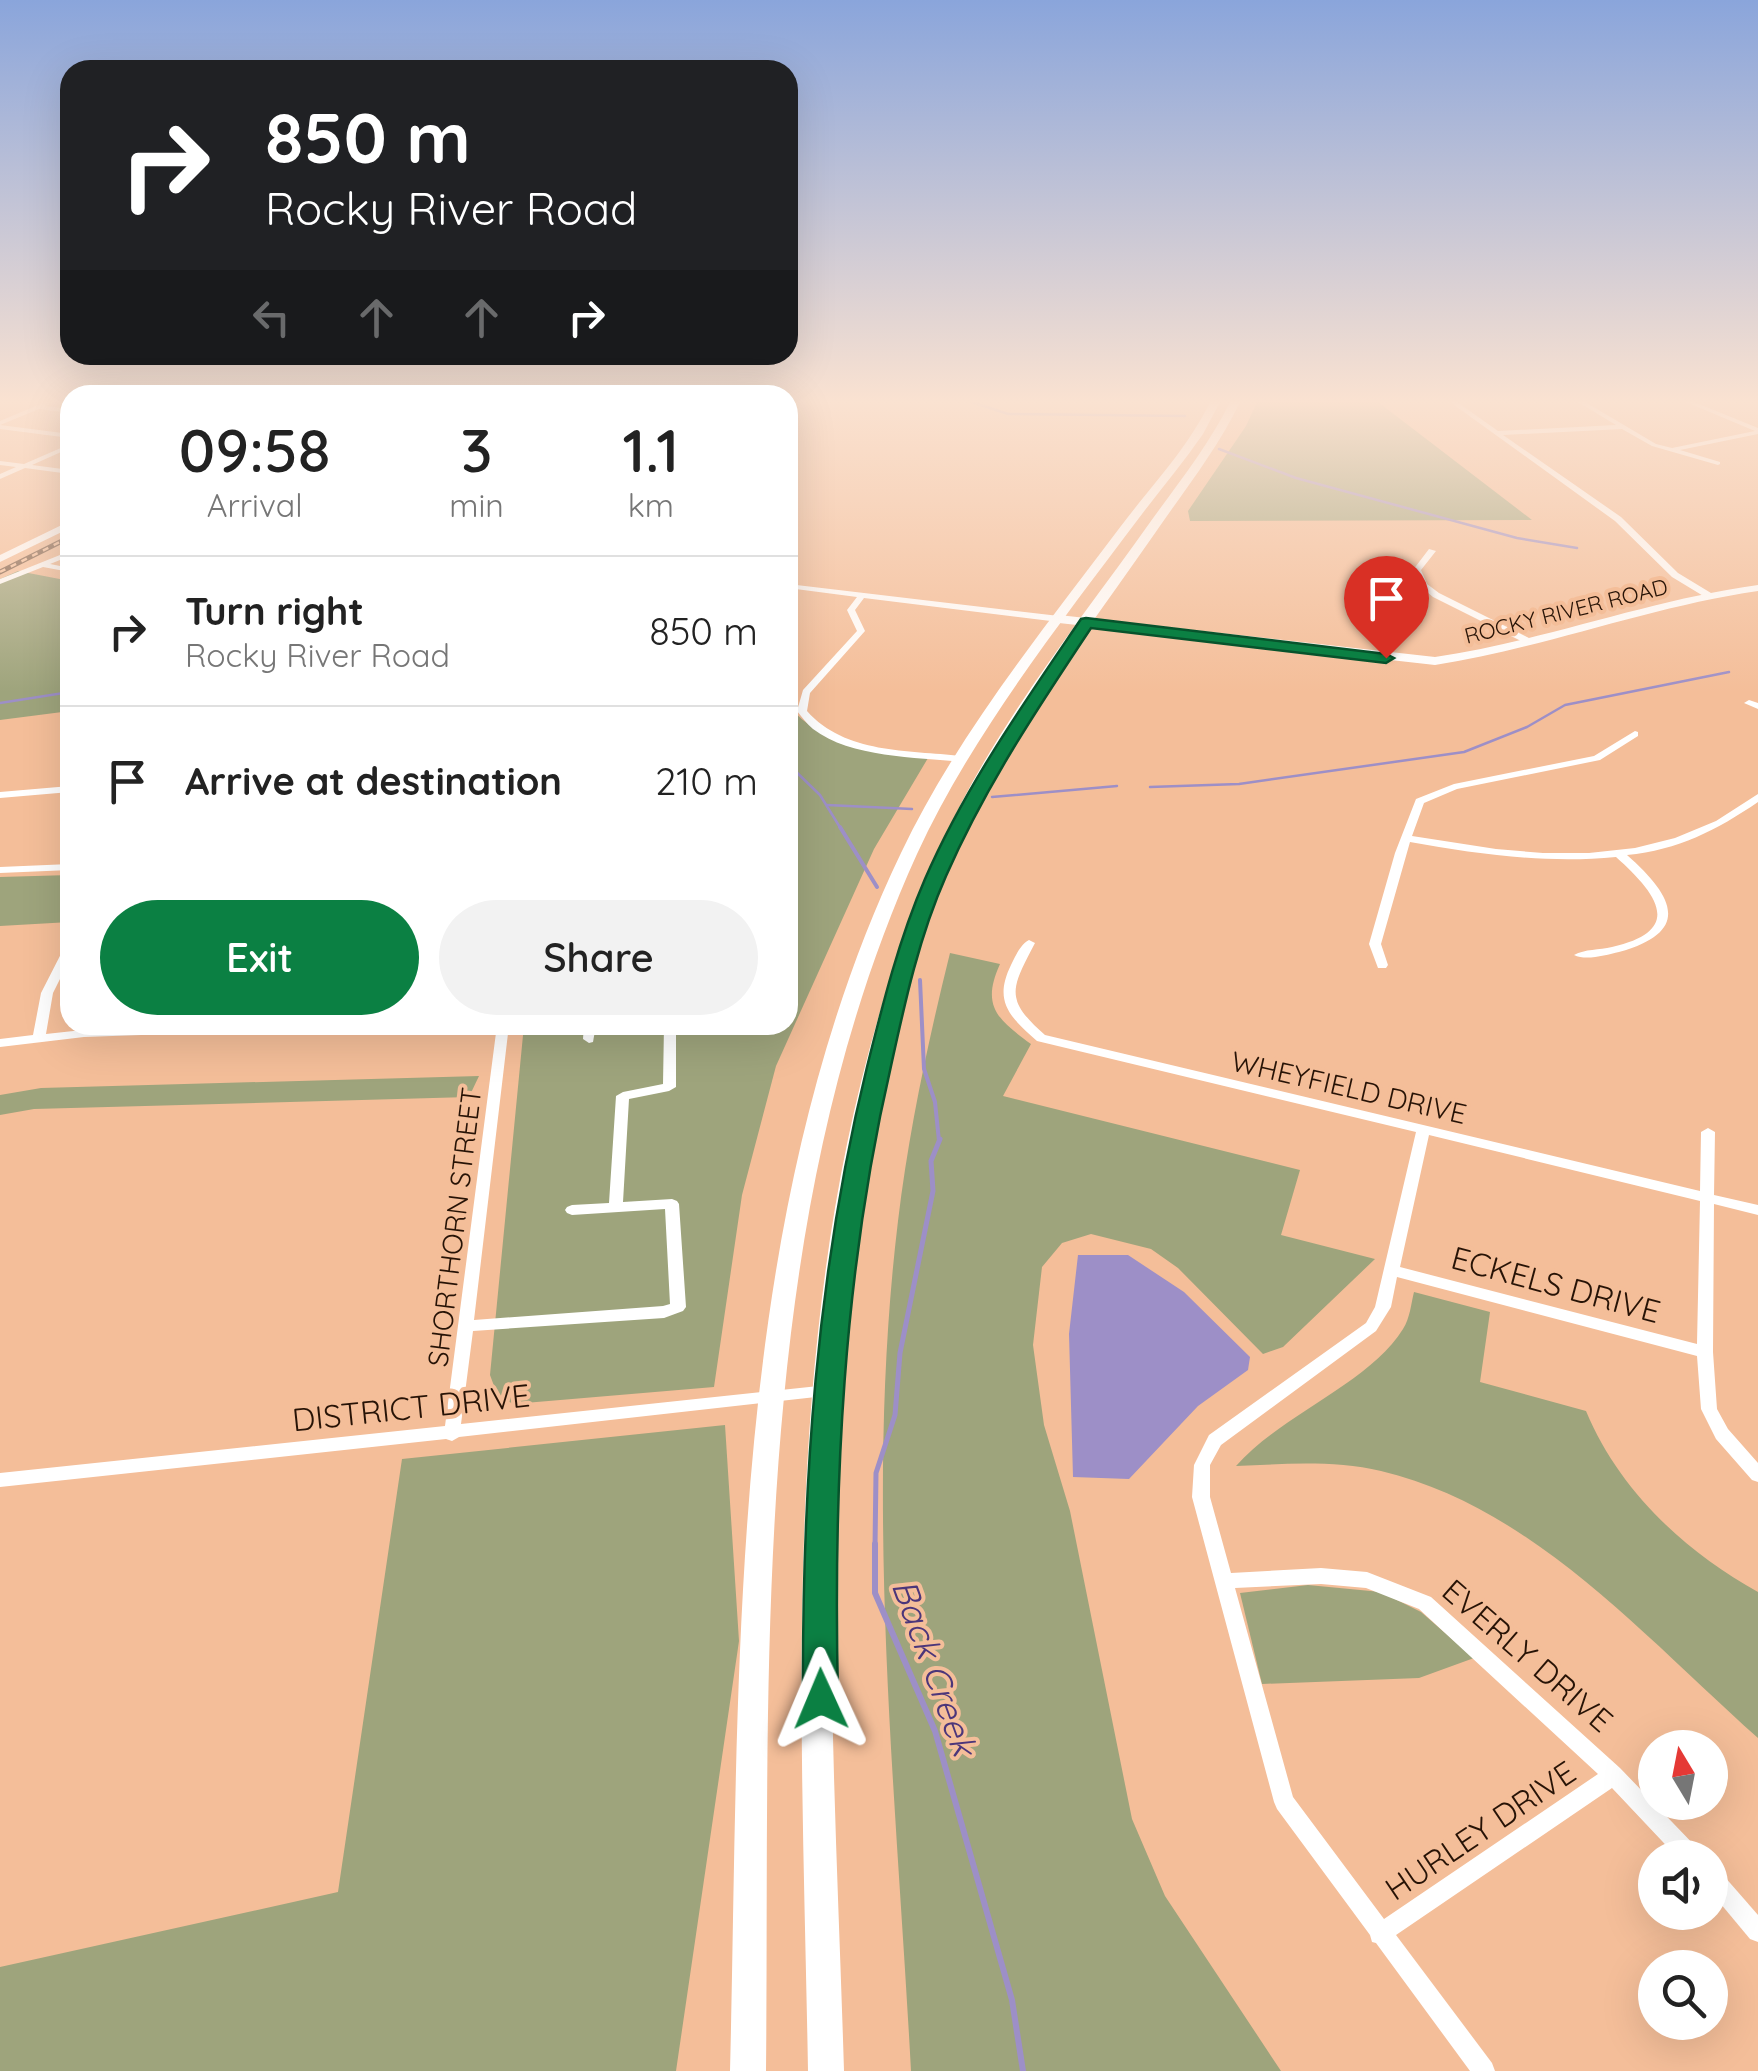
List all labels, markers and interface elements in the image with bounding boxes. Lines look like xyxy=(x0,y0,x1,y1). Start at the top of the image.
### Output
text: 850 m xyxy=(265,93,471,181)
icon: right xyxy=(100,100,230,230)
text: Rocky River Road xyxy=(265,180,637,236)
icon: left xyxy=(244,290,299,345)
icon: ahead xyxy=(349,290,404,345)
icon: ahead xyxy=(454,290,509,345)
icon: right xyxy=(559,290,614,345)
text: 09:58 xyxy=(179,412,330,487)
text: 3 xyxy=(460,412,492,487)
text: 1.1 xyxy=(623,412,679,487)
text: Arrival xyxy=(207,485,303,525)
text: min xyxy=(449,485,504,525)
text: km xyxy=(628,485,674,525)
pin xyxy=(1344,556,1429,659)
icon: arrive xyxy=(1359,571,1414,626)
street label: ROCKY RIVER ROAD xyxy=(1461,572,1671,650)
text: Turn right xyxy=(185,587,364,635)
icon: right xyxy=(100,604,155,659)
text: 850 m xyxy=(649,607,758,655)
text: Rocky River Road xyxy=(185,635,450,675)
icon: arrive xyxy=(100,754,155,809)
text: Arrive at destination xyxy=(185,757,562,805)
text: 210 m xyxy=(655,757,758,805)
button: Exit xyxy=(100,900,419,1015)
button: Share xyxy=(439,900,758,1015)
street label: WHEYFIELD DRIVE xyxy=(1228,1043,1470,1131)
street label: SHORTHORN STREET xyxy=(420,1085,488,1369)
street label: ECKELS DRIVE xyxy=(1447,1237,1665,1331)
street label: DISTRICT DRIVE xyxy=(290,1375,532,1439)
street label: EVERLY DRIVE xyxy=(1435,1570,1621,1740)
water label: Back Creek xyxy=(883,1573,988,1764)
position arrow xyxy=(769,1647,873,1751)
north arrow xyxy=(1638,1730,1728,1820)
map controls xyxy=(1638,1730,1728,2040)
street label: HURLEY DRIVE xyxy=(1377,1752,1583,1908)
button: sound xyxy=(1638,1840,1728,1930)
button: search xyxy=(1638,1950,1728,2040)

